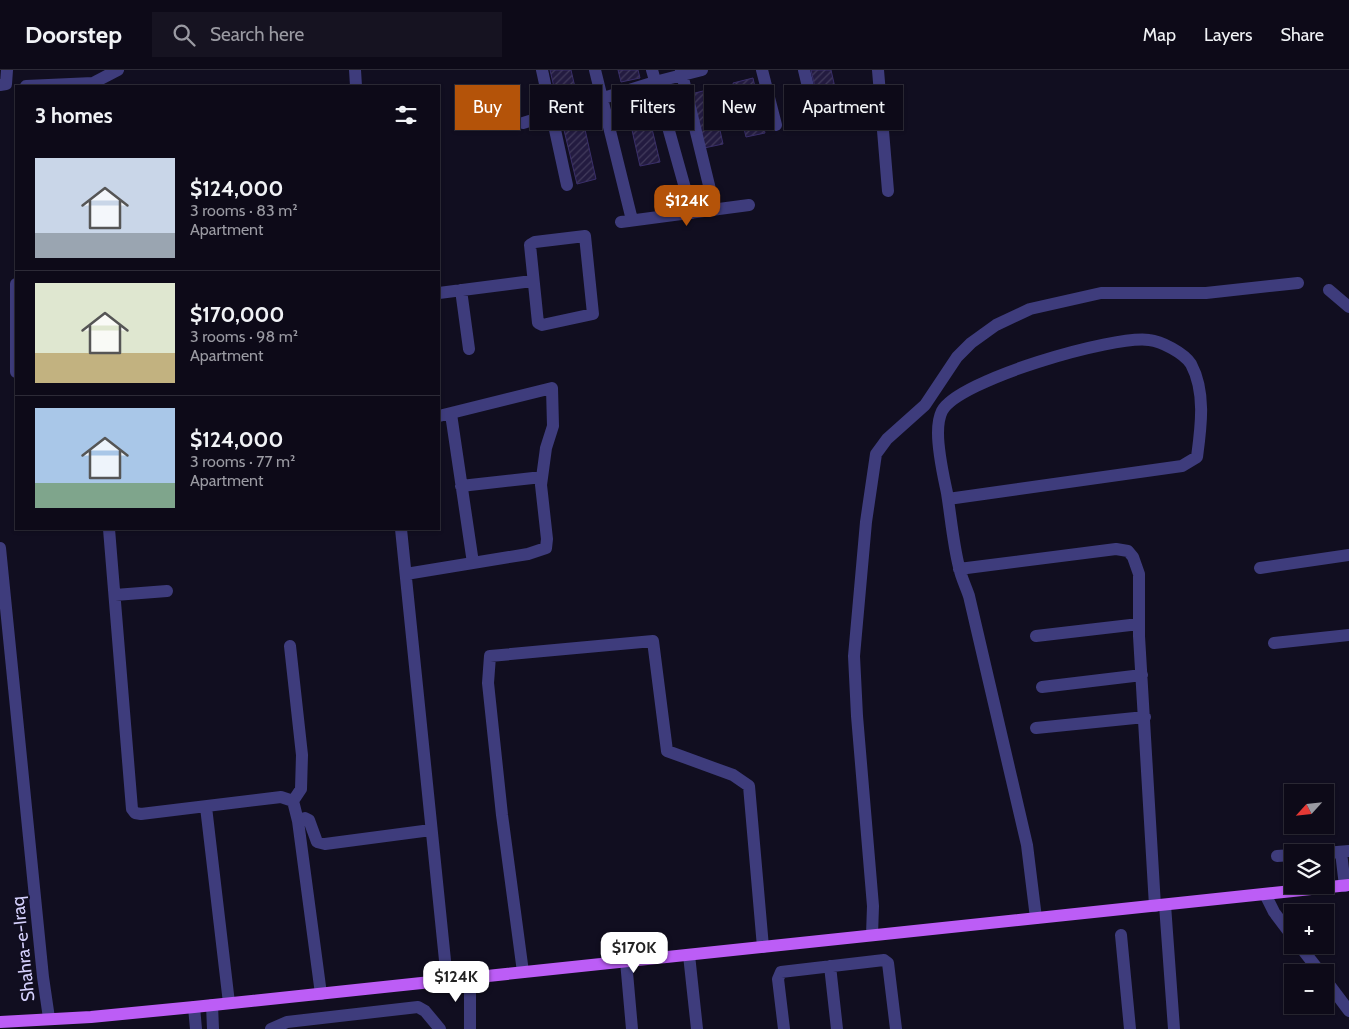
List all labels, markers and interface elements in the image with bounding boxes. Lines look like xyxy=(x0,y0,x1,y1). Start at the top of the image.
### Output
search box xyxy=(152,12,502,57)
text: Doorstep xyxy=(25,20,122,49)
icon: search xyxy=(170,21,198,49)
text: Search here xyxy=(210,23,304,46)
text: Map xyxy=(1143,24,1176,46)
text: Layers xyxy=(1204,24,1253,46)
text: Share xyxy=(1281,24,1324,46)
chip: Buy xyxy=(455,85,520,130)
chip: Rent xyxy=(530,85,602,130)
chip: Filters xyxy=(612,85,694,130)
chip: New xyxy=(704,85,774,130)
chip: Apartment xyxy=(784,85,903,130)
icon: filters xyxy=(392,101,420,129)
text: 3 homes xyxy=(35,103,113,128)
text: $124,000 xyxy=(190,176,283,201)
icon: home xyxy=(75,178,135,238)
pin: $124K xyxy=(652,184,722,227)
text: $124K xyxy=(665,191,709,210)
text: 3 rooms · 83 m² xyxy=(190,201,298,220)
text: Apartment xyxy=(190,220,263,239)
text: $170,000 xyxy=(190,302,284,327)
icon: home xyxy=(75,303,135,363)
text: 3 rooms · 98 m² xyxy=(190,327,298,346)
text: Apartment xyxy=(190,346,263,365)
text: $124,000 xyxy=(190,427,283,452)
icon: home xyxy=(75,428,135,488)
text: 3 rooms · 77 m² xyxy=(190,452,295,471)
text: Apartment xyxy=(190,471,263,490)
north arrow xyxy=(1284,784,1334,834)
map controls xyxy=(1284,784,1334,1014)
button: layers xyxy=(1284,844,1334,894)
street label: Shahra-e-Iraq xyxy=(7,895,39,1003)
button: + xyxy=(1284,904,1334,954)
pin: $170K xyxy=(599,932,669,974)
text: $170K xyxy=(612,938,656,957)
pin: $124K xyxy=(421,960,491,1003)
button: − xyxy=(1284,964,1334,1014)
text: $124K xyxy=(434,967,478,986)

